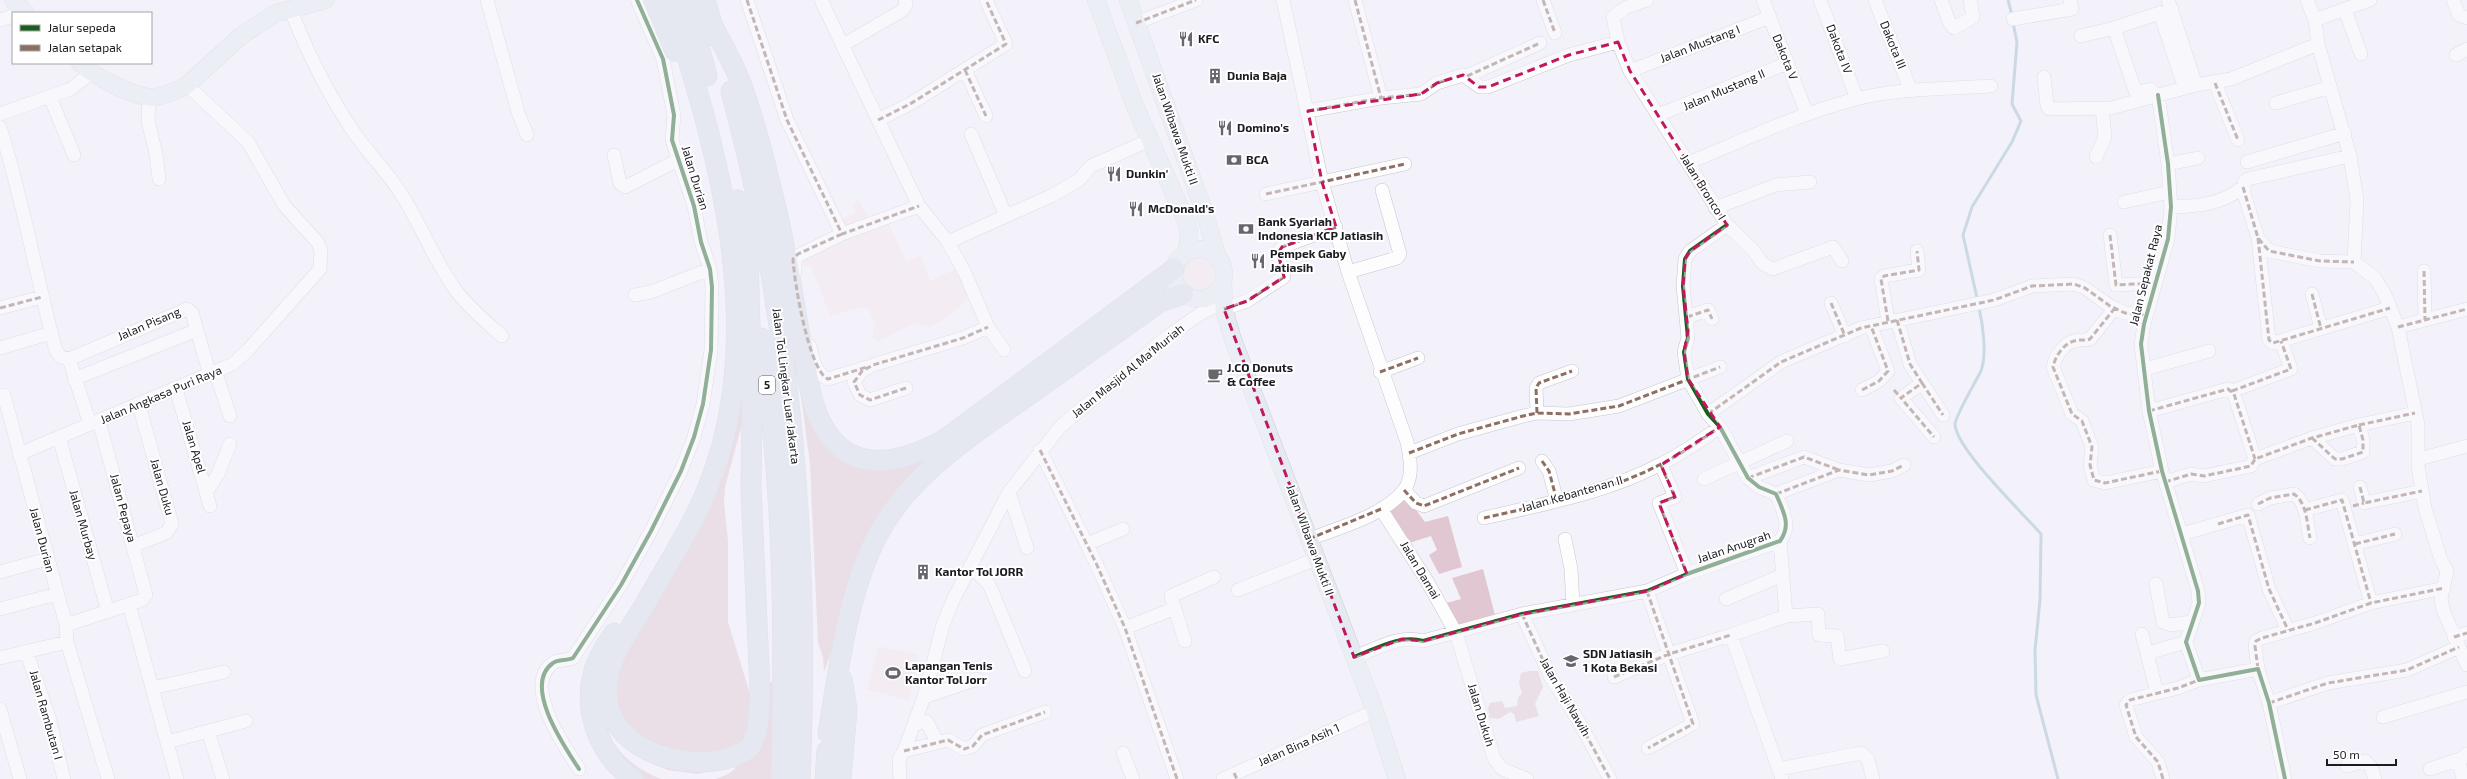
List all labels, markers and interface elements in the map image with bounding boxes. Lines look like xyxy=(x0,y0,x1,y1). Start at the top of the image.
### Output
legend xyxy=(12,12,152,64)
street label: Dakota III xyxy=(1878,19,1910,71)
text: Jalur sepeda xyxy=(48,20,116,34)
street label: Jalan Mustang I xyxy=(1658,21,1742,65)
street label: Dakota IV xyxy=(1824,22,1856,76)
restaurant icon: KFC xyxy=(1177,30,1195,48)
place label: KFC xyxy=(1198,31,1219,45)
street label: Dakota V xyxy=(1770,32,1802,82)
text: Jalan setapak xyxy=(48,40,122,54)
street label: Jalan Mustang II xyxy=(1680,65,1767,113)
building icon: Dunia Baja xyxy=(1206,67,1224,85)
place label: Dunia Baja xyxy=(1227,68,1287,83)
street label: Jalan Wibawa Mukti II xyxy=(1150,71,1202,186)
restaurant icon: Domino's xyxy=(1216,119,1234,137)
place label: Domino's xyxy=(1237,120,1289,134)
street label: Jalan Durian xyxy=(680,144,712,212)
bank icon: BCA xyxy=(1225,151,1243,169)
street label: Jalan Bronco I xyxy=(1678,151,1730,222)
place label: BCA xyxy=(1246,152,1269,166)
restaurant icon: Dunkin' xyxy=(1105,165,1123,183)
place label: Dunkin' xyxy=(1126,166,1168,180)
restaurant icon: McDonald's xyxy=(1127,200,1145,218)
place label: McDonald's xyxy=(1148,201,1214,215)
place label: Bank Syariah Indonesia KCP Jatiasih xyxy=(1258,214,1383,242)
bank icon: Bank Syariah Indonesia KCP Jatiasih xyxy=(1237,220,1255,238)
street label: Jalan Sepakat Raya xyxy=(2126,223,2164,327)
place label: Pempek Gaby Jatiasih xyxy=(1270,246,1347,274)
restaurant icon: Pempek Gaby Jatiasih xyxy=(1249,252,1267,270)
street label: Jalan Pisang xyxy=(115,303,182,343)
street label: Jalan Tol Lingkar Luar Jakarta xyxy=(770,307,804,465)
street label: Jalan Masjid Al Ma'Muriah xyxy=(1068,321,1187,421)
place label: J.CO Donuts & Coffee xyxy=(1227,360,1293,388)
street label: Jalan Angkasa Puri Raya xyxy=(98,362,223,426)
cafe icon: J.CO Donuts & Coffee xyxy=(1206,366,1224,384)
road number: 5 xyxy=(759,376,775,394)
street label: Jalan Apel xyxy=(180,419,210,475)
street label: Jalan Duku xyxy=(148,457,178,517)
street label: Jalan Pepaya xyxy=(108,472,140,544)
street label: Jalan Kebantenan II xyxy=(1519,472,1624,514)
street label: Jalan Wibawa Mukti II xyxy=(1284,482,1338,597)
street label: Jalan Murbay xyxy=(67,488,101,562)
street label: Jalan Durian xyxy=(28,506,58,574)
street label: Jalan Anugrah xyxy=(1695,527,1772,565)
street label: Jalan Damai xyxy=(1398,538,1444,601)
building icon: Kantor Tol JORR xyxy=(914,563,932,581)
place label: Kantor Tol JORR xyxy=(935,564,1023,578)
place label: SDN Jatiasih 1 Kota Bekasi xyxy=(1583,646,1657,674)
school or university icon: SDN Jatiasih 1 Kota Bekasi xyxy=(1562,652,1580,670)
street label: Jalan Haji Nawih xyxy=(1537,655,1594,739)
place label: Lapangan Tenis Kantor Tol Jorr xyxy=(905,658,993,686)
sports icon: Lapangan Tenis Kantor Tol Jorr xyxy=(884,664,902,682)
street label: Jalan Rambutan I xyxy=(27,668,66,761)
street label: Jalan Dukuh xyxy=(1466,681,1498,748)
street label: Jalan Bina Asih 1 xyxy=(1256,720,1342,768)
scale bar xyxy=(2327,741,2396,767)
text: 50 m xyxy=(2333,747,2360,761)

